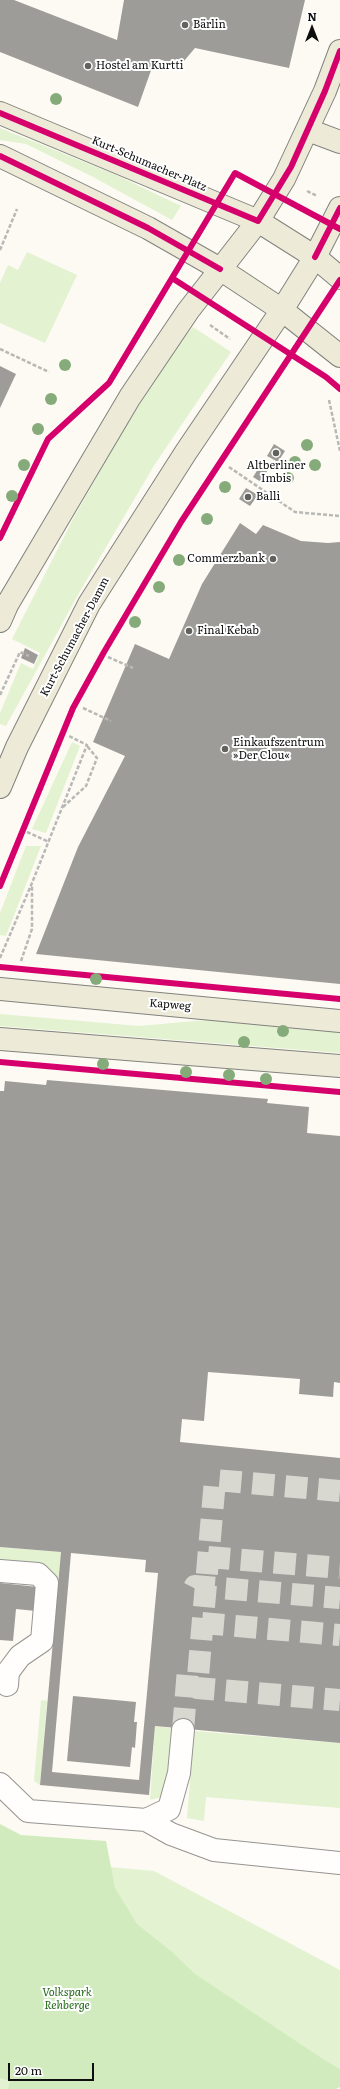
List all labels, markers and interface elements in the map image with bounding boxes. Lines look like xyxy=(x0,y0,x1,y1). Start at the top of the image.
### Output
north arrow xyxy=(292,8,332,48)
text: N xyxy=(307,8,317,24)
place label: Bärlin xyxy=(193,18,226,32)
marker: Bärlin xyxy=(180,20,190,30)
place label: Hostel am Kurtti xyxy=(96,59,183,73)
marker: Hostel am Kurtti xyxy=(83,61,93,71)
street label: Kurt-Schumacher-Platz xyxy=(90,134,208,194)
marker: Altberliner Imbis xyxy=(271,448,281,458)
place label: Altberliner Imbis xyxy=(247,459,305,485)
place label: Balli xyxy=(256,490,280,504)
marker: Balli xyxy=(243,492,253,502)
place label: Commerzbank xyxy=(187,552,265,566)
marker: Commerzbank xyxy=(268,554,278,564)
street label: Kurt-Schumacher-Damm xyxy=(38,575,112,699)
place label: Final Kebab xyxy=(197,624,259,638)
marker: Final Kebab xyxy=(184,626,194,636)
place label: Einkaufszentrum »Der Clou« xyxy=(233,736,324,762)
marker: Einkaufszentrum »Der Clou« xyxy=(220,744,230,754)
street label: Kapweg xyxy=(149,997,191,1013)
park label: Volkspark Rehberge xyxy=(42,1986,92,2012)
scale bar xyxy=(10,2055,96,2081)
text: 20 m xyxy=(15,2061,42,2079)

